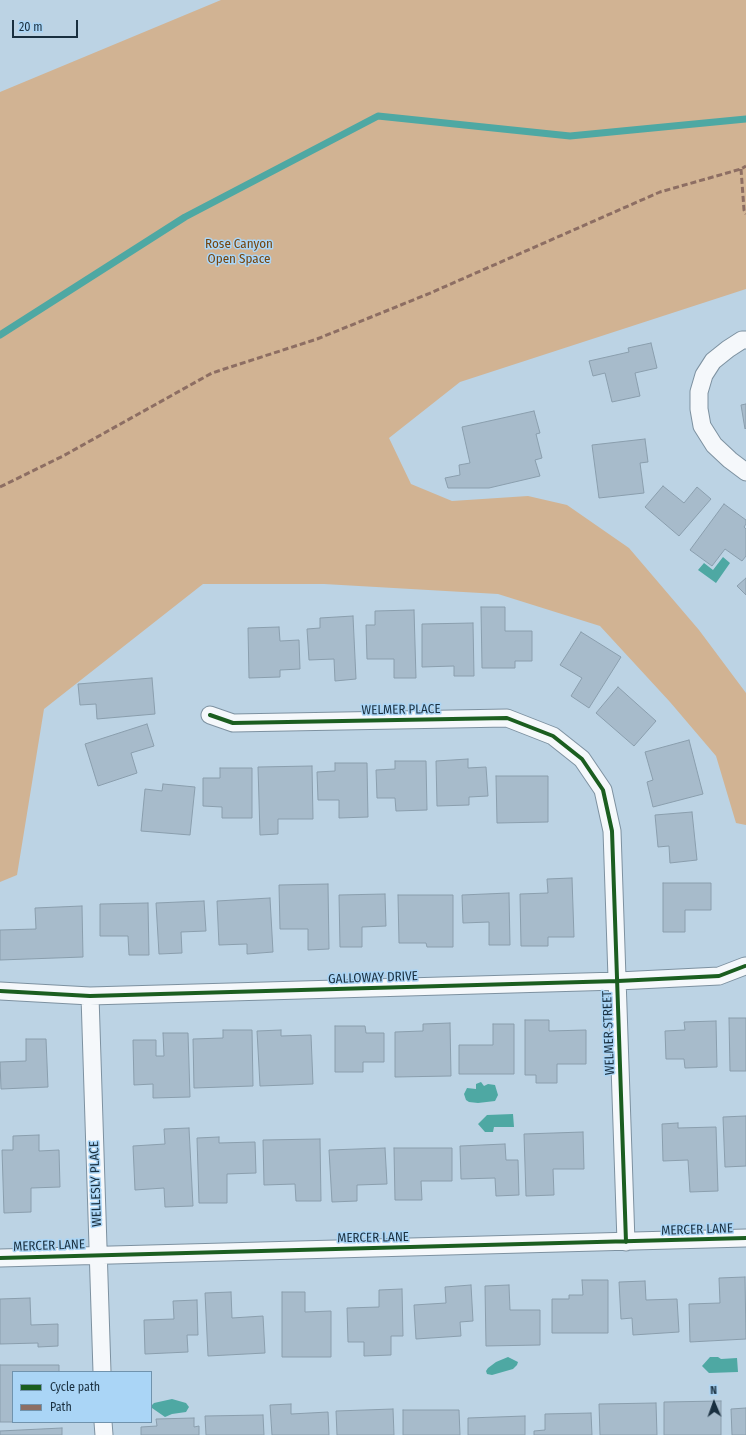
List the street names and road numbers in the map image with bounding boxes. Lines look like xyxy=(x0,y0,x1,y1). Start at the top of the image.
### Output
street label: WELMER PLACE xyxy=(361,702,441,718)
street label: GALLOWAY DRIVE xyxy=(328,969,418,987)
street label: WELMER STREET xyxy=(600,991,618,1075)
street label: WELLESLY PLACE xyxy=(87,1141,105,1227)
street label: MERCER LANE xyxy=(661,1221,733,1239)
street label: MERCER LANE xyxy=(337,1230,409,1246)
street label: MERCER LANE xyxy=(13,1237,85,1255)

